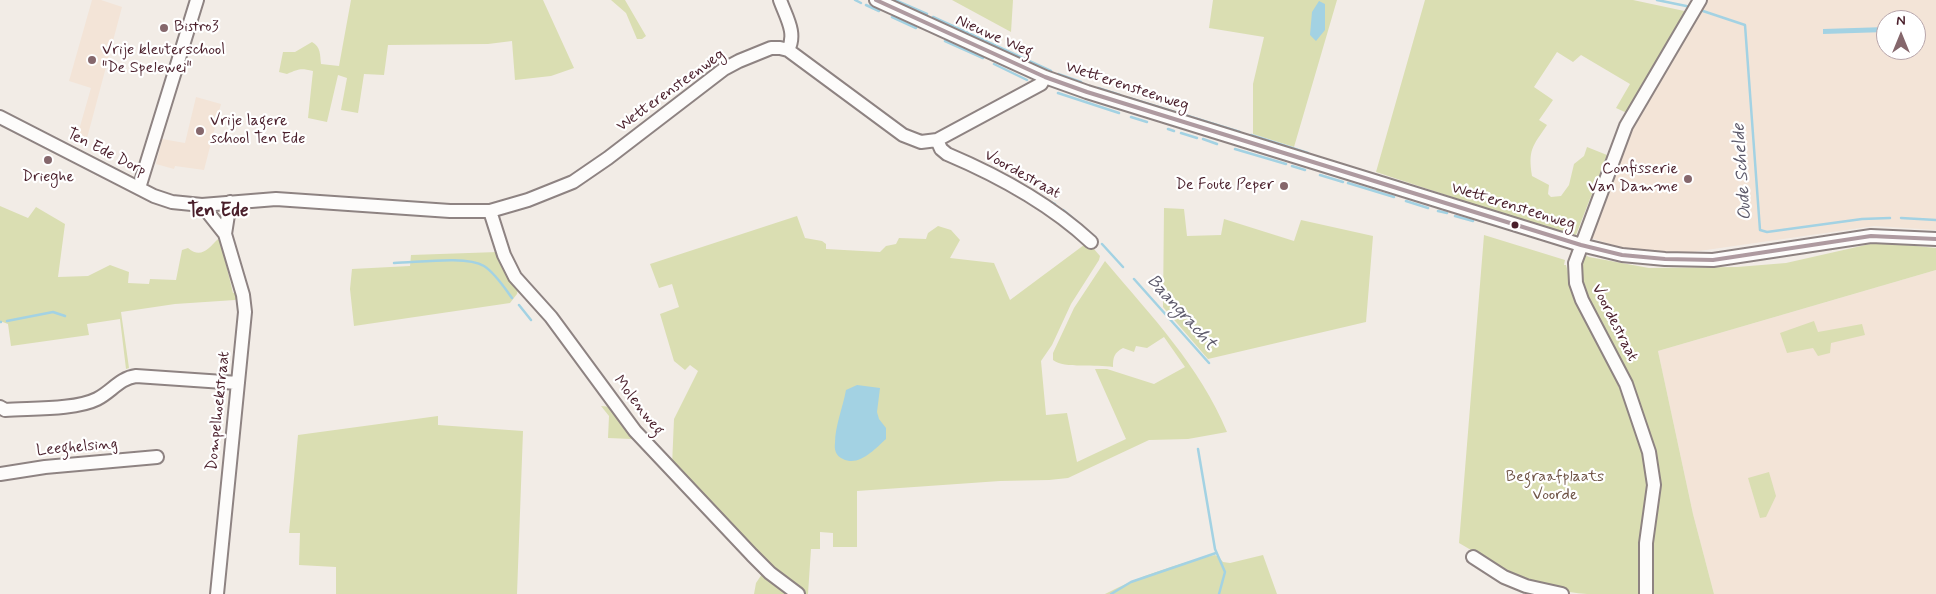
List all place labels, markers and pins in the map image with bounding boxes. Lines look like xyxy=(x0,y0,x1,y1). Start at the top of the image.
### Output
place label: Bistro3 xyxy=(174,18,219,38)
marker: Bistro3 xyxy=(158,22,170,34)
place label: Vrije kleuterschool "De Spelewei" xyxy=(102,41,225,79)
marker: Vrije kleuterschool "De Spelewei" xyxy=(86,54,98,66)
place label: Vrije lagere school Ten Ede xyxy=(210,112,305,150)
marker: Vrije lagere school Ten Ede xyxy=(194,125,206,137)
marker: Drieghe xyxy=(42,154,54,166)
place label: Confisserie Van Damme xyxy=(1588,160,1678,198)
place label: Drieghe xyxy=(22,168,74,188)
marker: Confisserie Van Damme xyxy=(1682,173,1694,185)
place label: De Foute Peper xyxy=(1176,176,1274,196)
marker: De Foute Peper xyxy=(1278,180,1290,192)
unlabelled marker xyxy=(1510,220,1520,230)

